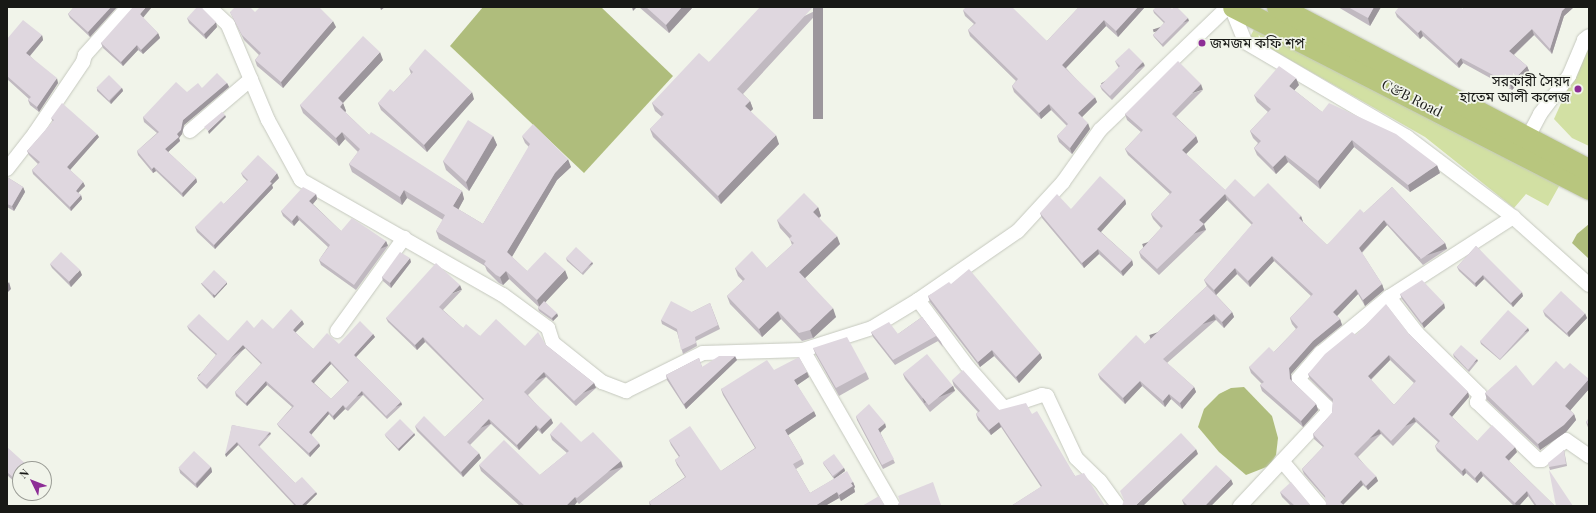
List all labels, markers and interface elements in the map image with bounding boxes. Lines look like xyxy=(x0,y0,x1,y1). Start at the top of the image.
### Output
place label: জমজম কফি শপ xyxy=(1210,35,1304,51)
marker: জমজম কফি শপ xyxy=(1197,38,1207,48)
place label: সরকারী সৈয়দ হাতেম আলী কলেজ xyxy=(1459,73,1570,106)
street label: C&B Road xyxy=(1379,76,1445,120)
marker: সরকারী সৈয়দ হাতেম আলী কলেজ xyxy=(1573,84,1583,94)
north arrow xyxy=(12,461,52,501)
text: N xyxy=(15,465,32,481)

